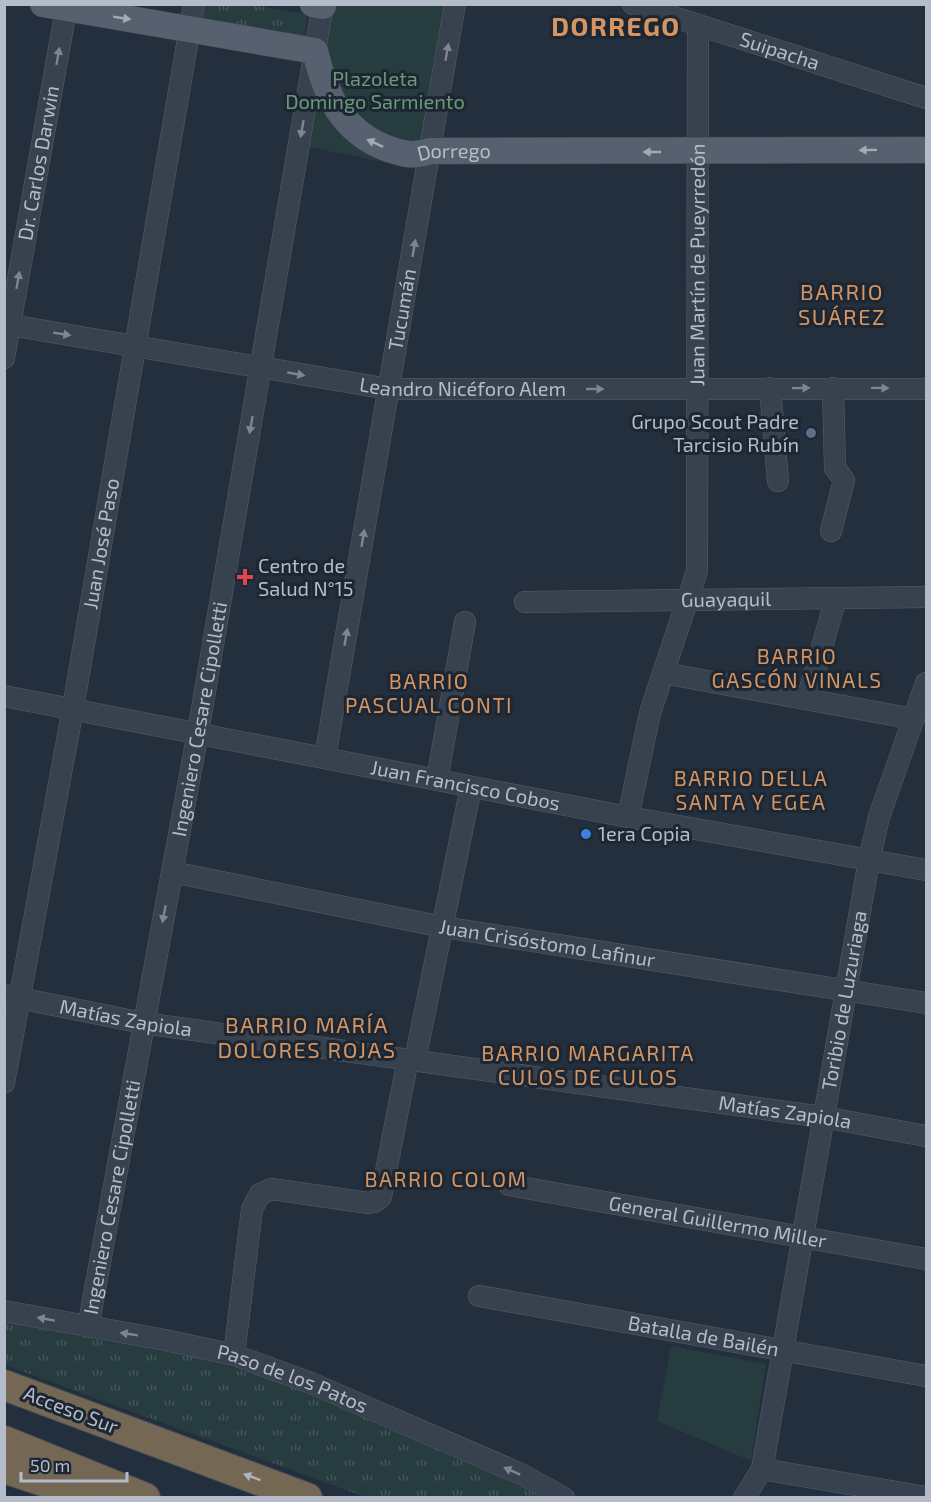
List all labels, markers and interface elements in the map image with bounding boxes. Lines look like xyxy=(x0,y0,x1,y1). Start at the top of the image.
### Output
district label: DORREGO xyxy=(551,10,681,41)
one-way arrow xyxy=(112,13,131,22)
street label: Suipacha xyxy=(737,26,823,74)
one-way arrow xyxy=(443,42,452,61)
one-way arrow xyxy=(54,46,63,65)
park label: Plazoleta Domingo Sarmiento xyxy=(285,66,465,113)
street label: Dr. Carlos Darwin xyxy=(12,83,63,242)
one-way arrow xyxy=(297,120,306,139)
one-way arrow xyxy=(367,138,384,147)
street label: Dorrego xyxy=(414,138,491,165)
street label: Juan Martín de Pueyrredón xyxy=(684,143,709,386)
one-way arrow xyxy=(859,145,878,155)
one-way arrow xyxy=(643,147,662,157)
one-way arrow xyxy=(409,238,418,257)
street label: Tucumán xyxy=(382,267,420,352)
one-way arrow xyxy=(14,270,23,289)
district label: BARRIO SUÁREZ xyxy=(798,278,886,329)
one-way arrow xyxy=(53,330,72,339)
one-way arrow xyxy=(286,369,305,378)
street label: Leandro Nicéforo Alem xyxy=(358,371,566,400)
one-way arrow xyxy=(792,383,811,393)
one-way arrow xyxy=(870,383,889,393)
one-way arrow xyxy=(585,384,604,394)
place label: Grupo Scout Padre Tarcisio Rubín xyxy=(631,409,799,456)
one-way arrow xyxy=(246,415,255,434)
marker: Grupo Scout Padre Tarcisio Rubín xyxy=(804,426,818,440)
street label: Juan José Paso xyxy=(77,476,123,611)
one-way arrow xyxy=(359,529,368,548)
place label: Centro de Salud N°15 xyxy=(258,553,354,600)
marker: Centro de Salud N°15 xyxy=(236,568,254,586)
street label: Guayaquil xyxy=(681,586,771,611)
street label: Ingeniero Cesare Cipolletti xyxy=(166,600,231,838)
one-way arrow xyxy=(342,628,351,647)
district label: BARRIO GASCÓN VINALS xyxy=(711,643,883,692)
district label: BARRIO PASCUAL CONTI xyxy=(345,668,513,717)
street label: Juan Francisco Cobos xyxy=(369,754,562,815)
district label: BARRIO DELLA SANTA Y EGEA xyxy=(674,765,828,814)
place label: 1era Copia xyxy=(598,821,690,845)
marker: 1era Copia xyxy=(579,827,593,841)
one-way arrow xyxy=(159,905,168,924)
street label: Toribio de Luzuriaga xyxy=(816,908,871,1092)
street label: Juan Crisóstomo Lafinur xyxy=(437,914,657,971)
street label: Matías Zapiola xyxy=(58,994,194,1041)
district label: BARRIO MARÍA DOLORES ROJAS xyxy=(217,1011,397,1062)
district label: BARRIO MARGARITA CULOS DE CULOS xyxy=(481,1040,695,1089)
street label: Ingeniero Cesare Cipolletti xyxy=(78,1078,144,1316)
street label: Matías Zapiola xyxy=(717,1090,854,1133)
district label: BARRIO COLOM xyxy=(365,1166,527,1191)
street label: General Guillermo Miller xyxy=(607,1190,829,1252)
street label: Batalla de Bailén xyxy=(626,1310,781,1360)
one-way arrow xyxy=(37,1314,56,1323)
one-way arrow xyxy=(119,1329,138,1338)
street label: Paso de los Patos xyxy=(215,1339,372,1417)
street label: Acceso Sur xyxy=(21,1380,122,1438)
scale bar xyxy=(21,1445,128,1483)
text: 50 m xyxy=(30,1454,70,1476)
one-way arrow xyxy=(504,1466,521,1475)
one-way arrow xyxy=(243,1472,261,1482)

